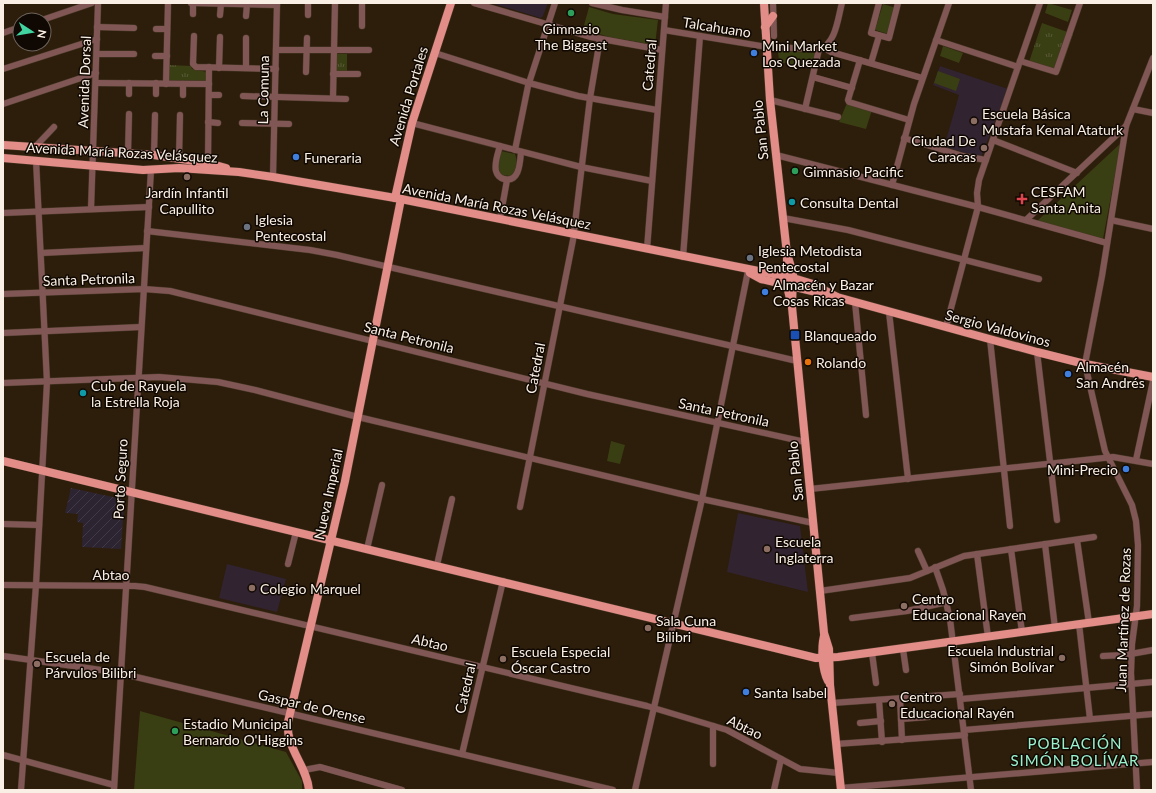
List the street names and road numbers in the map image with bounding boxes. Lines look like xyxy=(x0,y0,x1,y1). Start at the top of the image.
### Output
street label: Talcahuano xyxy=(682,13,752,41)
street label: Avenida Dorsal xyxy=(74,35,94,129)
street label: Catedral xyxy=(638,39,660,91)
street label: Avenida Portales xyxy=(385,44,431,148)
street label: La Comuna xyxy=(254,55,272,125)
street label: San Pablo xyxy=(748,99,772,161)
street label: Avenida María Rozas Velásquez xyxy=(26,138,218,166)
street label: Avenida María Rozas Velásquez xyxy=(401,179,593,233)
street label: Santa Petronila xyxy=(43,269,135,289)
street label: Sergio Valdovinos xyxy=(944,306,1052,350)
street label: Santa Petronila xyxy=(362,318,456,356)
street label: Catedral xyxy=(522,341,548,395)
street label: Santa Petronila xyxy=(677,394,771,430)
street label: Porto Seguro xyxy=(109,438,131,520)
street label: San Pablo xyxy=(783,440,807,502)
street label: Nueva Imperial xyxy=(310,447,346,541)
street label: Juan Martínez de Rozas xyxy=(1112,547,1134,693)
street label: Abtao xyxy=(92,566,130,583)
street label: Abtao xyxy=(410,630,450,654)
street label: Catedral xyxy=(451,661,479,715)
street label: Gaspar de Orense xyxy=(257,685,367,727)
street label: Abtao xyxy=(725,711,765,743)

